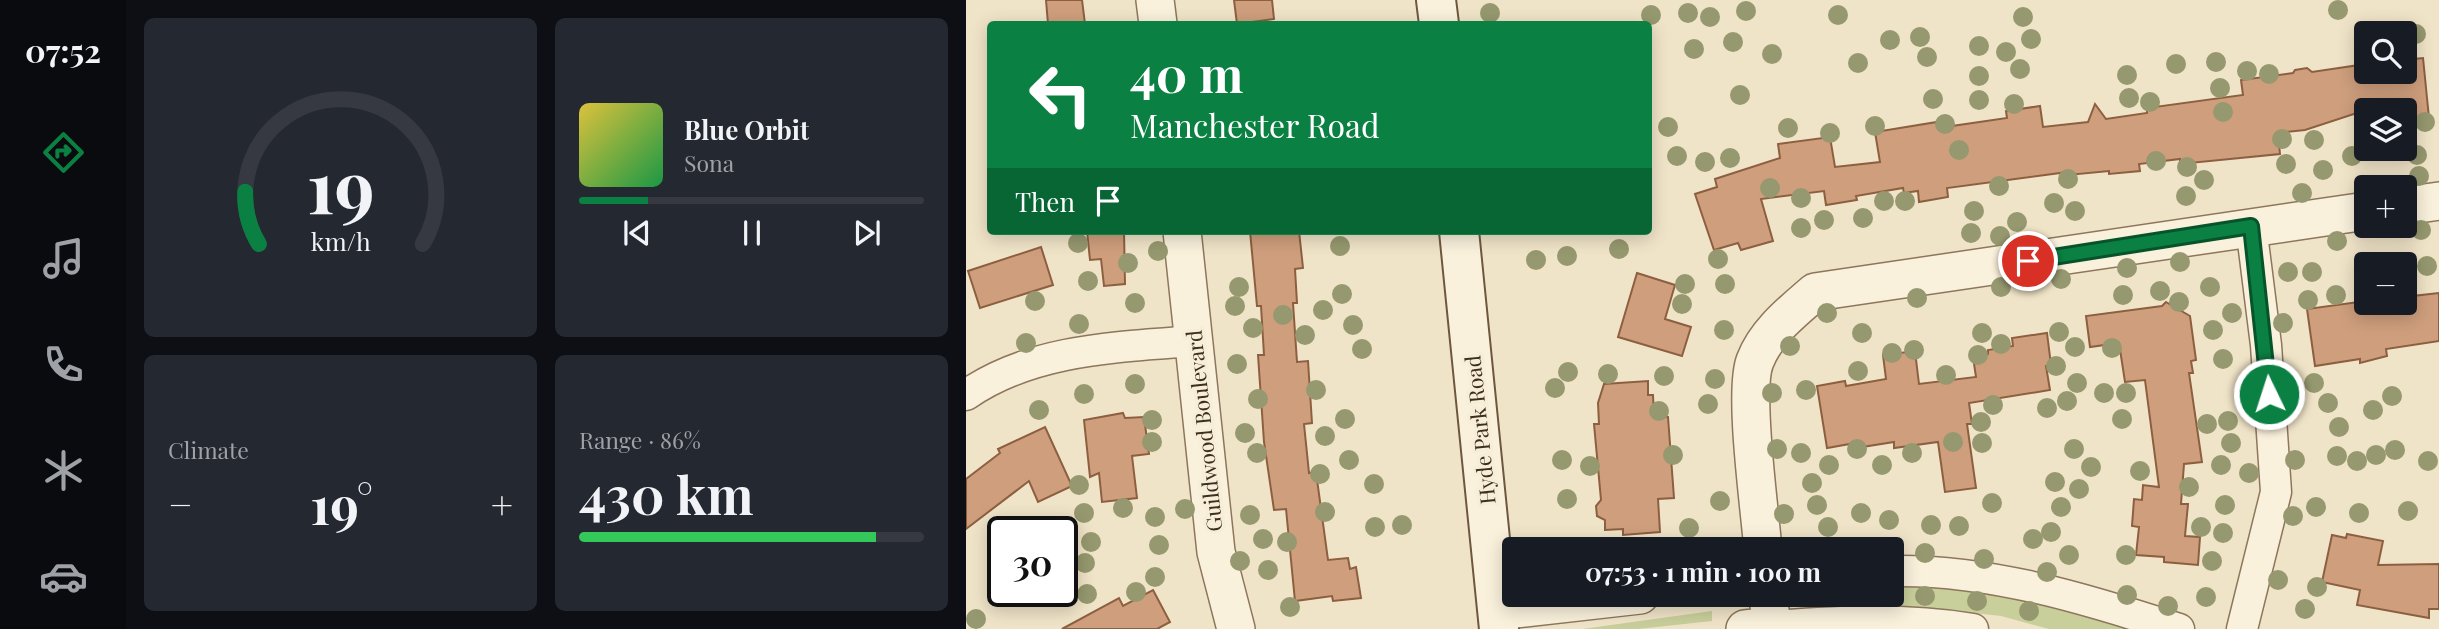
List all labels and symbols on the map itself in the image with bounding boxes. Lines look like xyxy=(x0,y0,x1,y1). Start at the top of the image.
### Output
pin xyxy=(1998,231,2058,291)
street label: Guildwood Boulevard xyxy=(1178,329,1228,533)
street label: Hyde Park Road xyxy=(1457,354,1501,506)
position arrow xyxy=(2232,357,2306,431)
speed limit sign: 30 xyxy=(987,516,1078,607)

